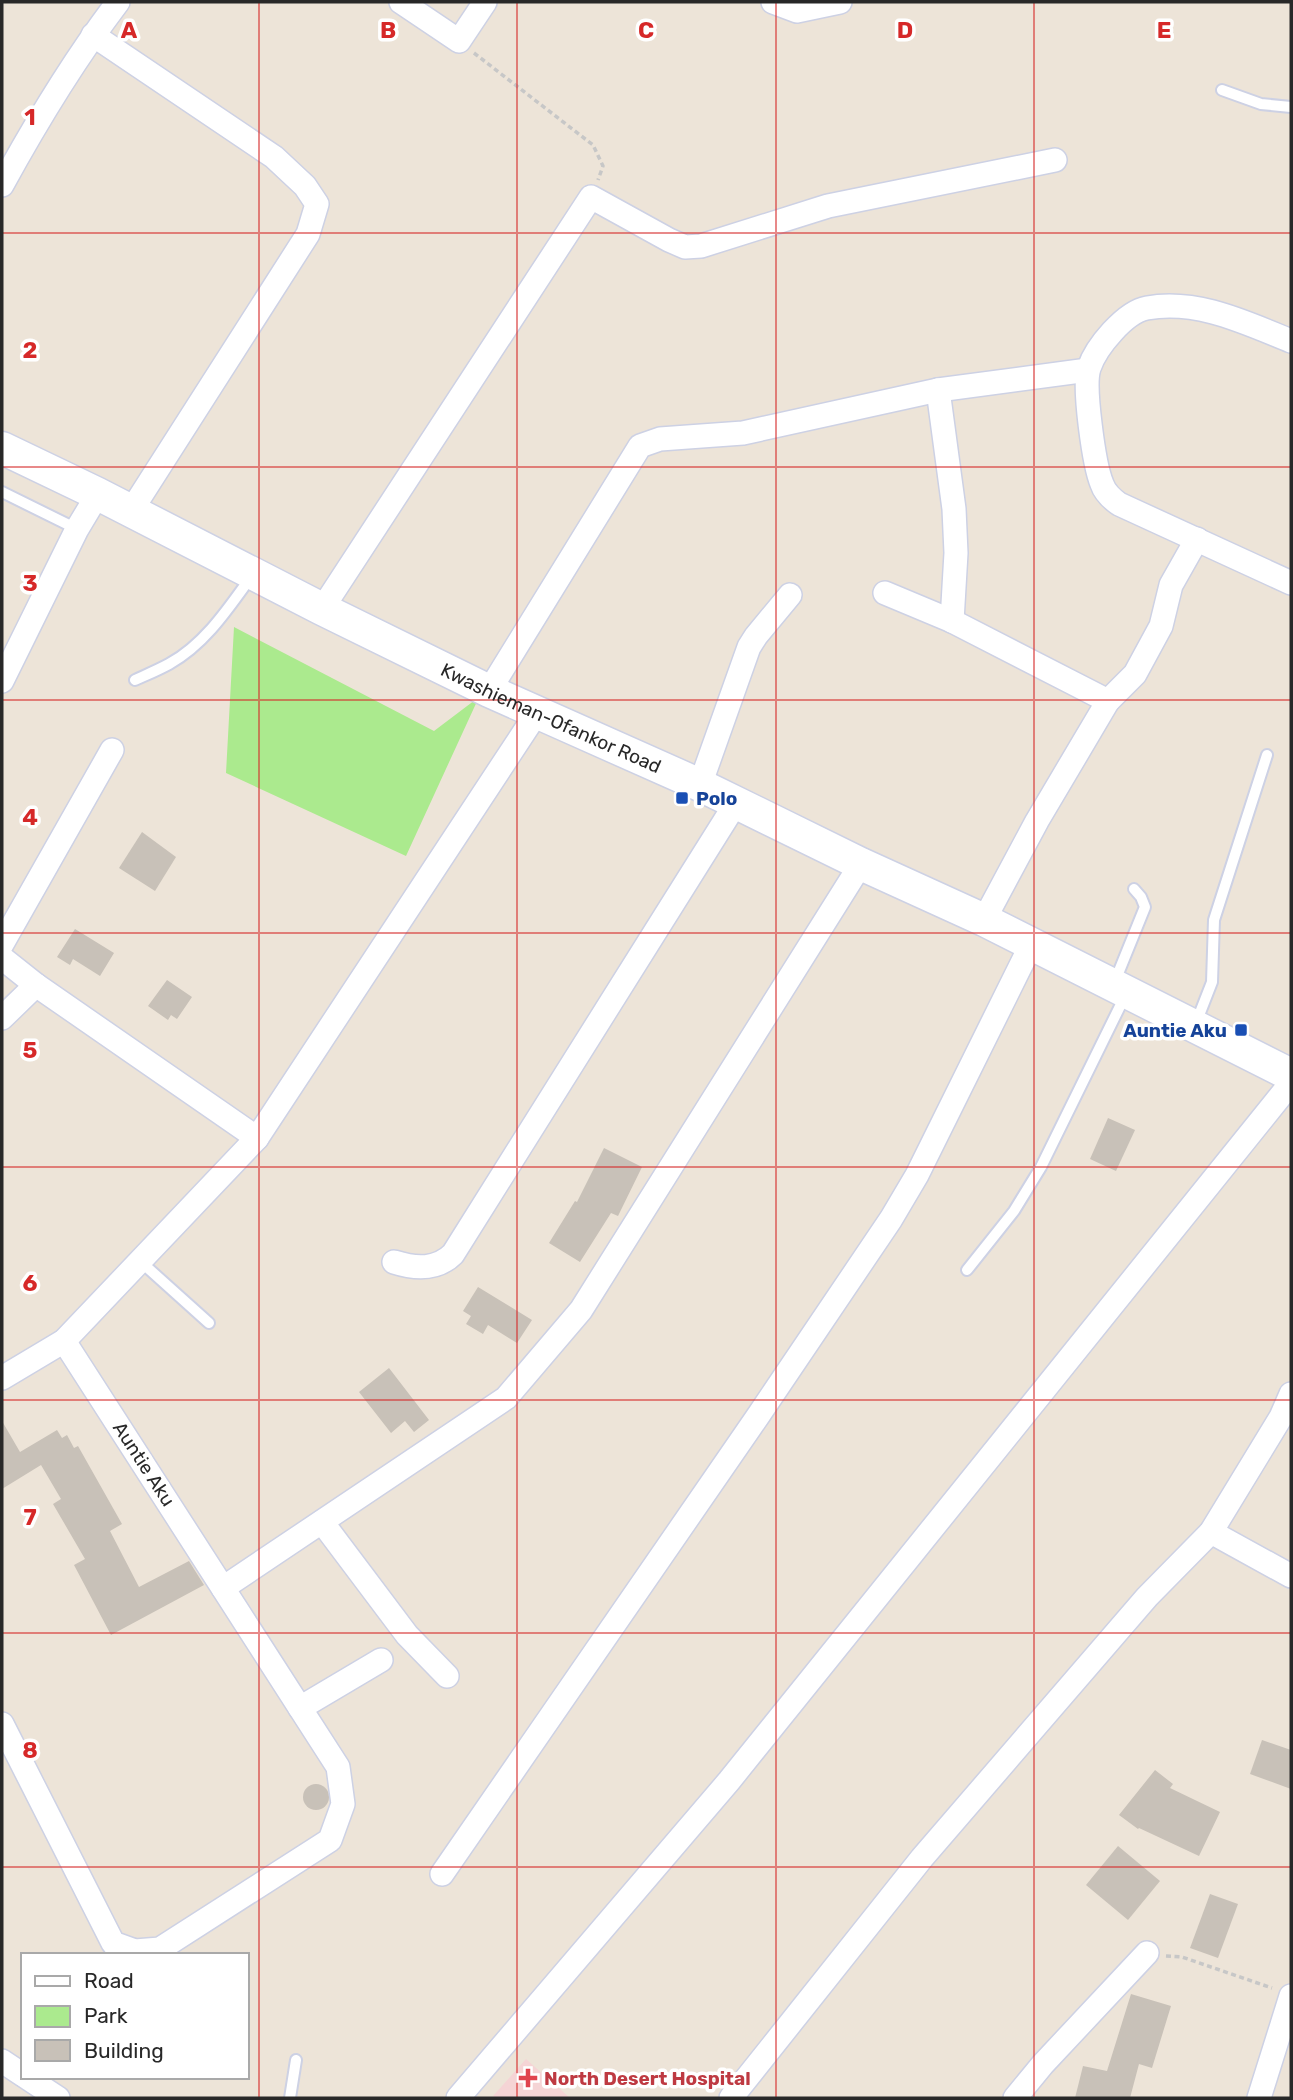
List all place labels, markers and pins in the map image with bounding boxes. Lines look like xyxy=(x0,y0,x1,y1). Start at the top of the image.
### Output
place label: Polo xyxy=(696,787,737,810)
marker: Polo xyxy=(674,790,690,806)
place label: Auntie Aku xyxy=(1123,1019,1227,1042)
marker: Auntie Aku xyxy=(1233,1022,1249,1038)
place label: North Desert Hospital xyxy=(544,2067,751,2090)
marker: North Desert Hospital xyxy=(518,2068,538,2088)

